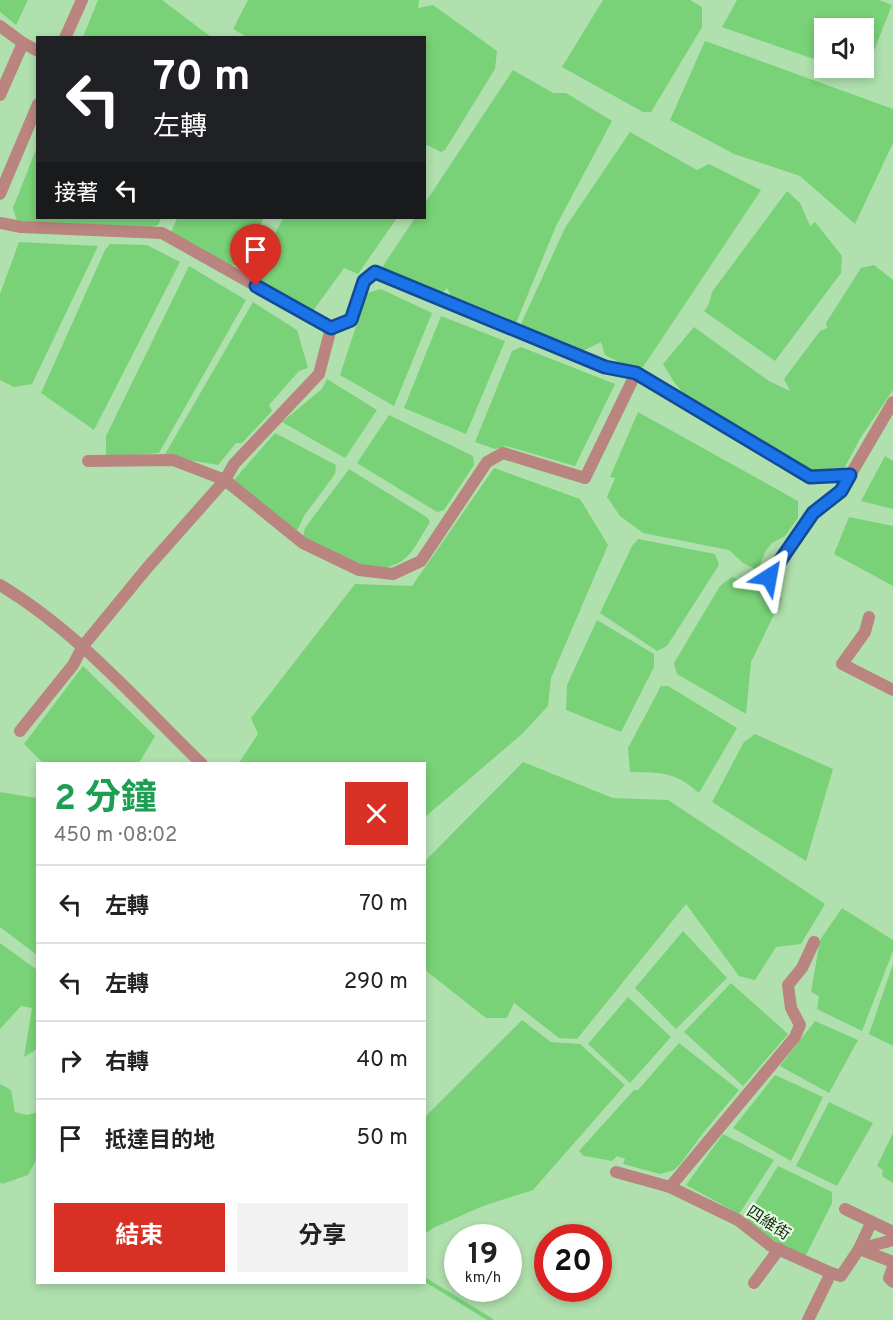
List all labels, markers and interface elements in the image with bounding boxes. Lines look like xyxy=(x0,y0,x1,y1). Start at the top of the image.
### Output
map controls xyxy=(814,18,874,78)
button: sound xyxy=(814,18,874,78)
text: 70 m xyxy=(153,52,251,105)
icon: left xyxy=(54,60,132,138)
text: 左轉 xyxy=(153,111,207,145)
icon: left xyxy=(110,174,143,207)
text: 接著 xyxy=(54,181,98,208)
pin xyxy=(230,224,281,286)
icon: arrive xyxy=(239,233,272,266)
position arrow xyxy=(737,545,801,609)
text: 2 分鐘 xyxy=(54,777,157,823)
button: close xyxy=(345,782,408,845)
text: 450 m · 08:02 xyxy=(54,823,177,849)
icon: left xyxy=(54,888,87,921)
text: 70 m xyxy=(359,891,408,918)
text: 左轉 xyxy=(105,894,149,921)
icon: left xyxy=(54,966,87,999)
text: 290 m xyxy=(344,969,408,996)
text: 左轉 xyxy=(105,972,149,999)
icon: right xyxy=(54,1044,87,1077)
text: 40 m xyxy=(356,1047,408,1074)
text: 右轉 xyxy=(105,1050,149,1077)
icon: arrive xyxy=(54,1122,87,1155)
text: 50 m xyxy=(356,1125,408,1152)
text: 抵達目的地 xyxy=(105,1128,215,1155)
street label: 四維街 xyxy=(742,1202,793,1245)
button: 結束 xyxy=(54,1203,225,1272)
button: 分享 xyxy=(237,1203,408,1272)
speed limit sign: 20 xyxy=(534,1224,612,1302)
text: 19 xyxy=(468,1237,498,1274)
text: km/h xyxy=(465,1269,501,1288)

